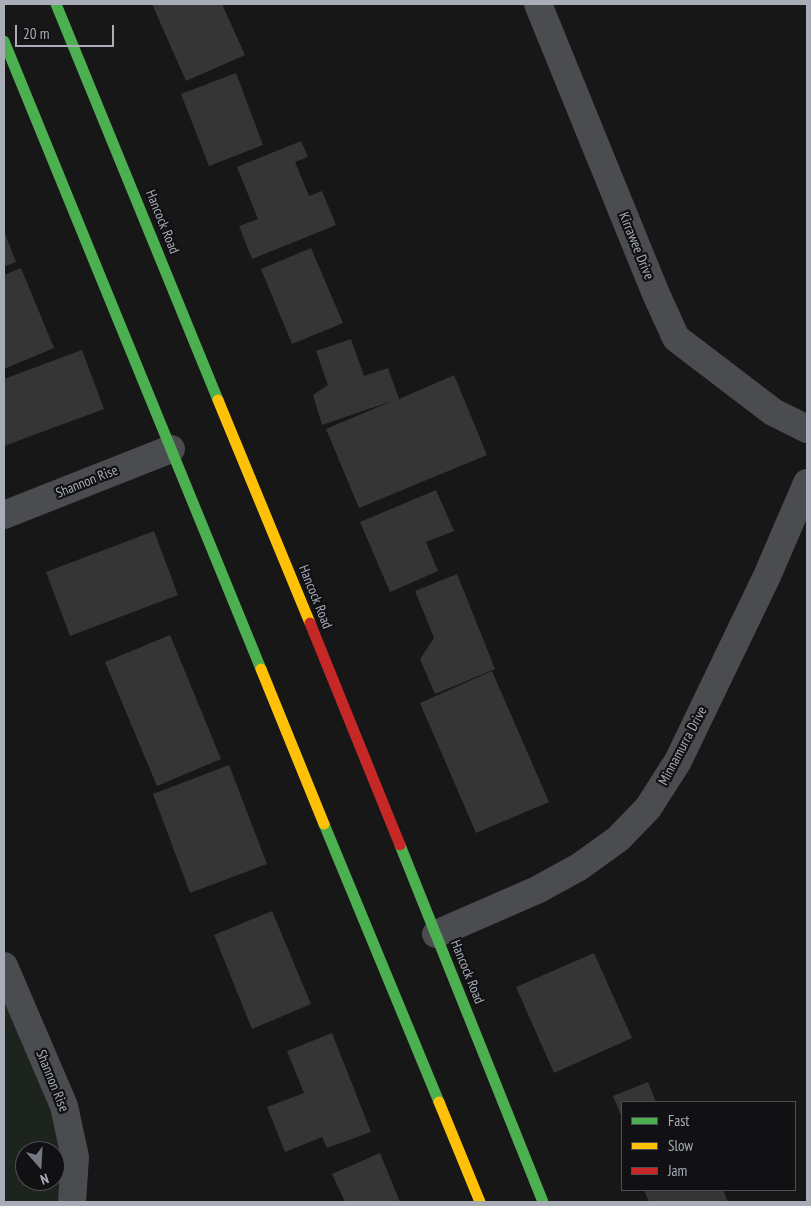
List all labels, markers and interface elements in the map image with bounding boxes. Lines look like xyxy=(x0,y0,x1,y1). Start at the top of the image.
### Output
scale bar xyxy=(18,15,116,47)
text: 20 m xyxy=(23,24,49,43)
street label: Hancock Road xyxy=(142,188,182,256)
street label: Kirrawee Drive xyxy=(615,210,657,282)
street label: Shannon Rise xyxy=(53,462,121,502)
street label: Hancock Road xyxy=(295,563,335,631)
street label: Minnamurra Drive xyxy=(655,704,711,788)
street label: Hancock Road xyxy=(447,938,487,1006)
street label: Shannon Rise xyxy=(32,1047,72,1115)
legend xyxy=(621,1101,796,1191)
text: Fast xyxy=(668,1111,689,1130)
text: Slow xyxy=(668,1136,693,1155)
north arrow xyxy=(15,1141,65,1191)
text: Jam xyxy=(668,1161,687,1180)
text: N xyxy=(38,1169,51,1189)

